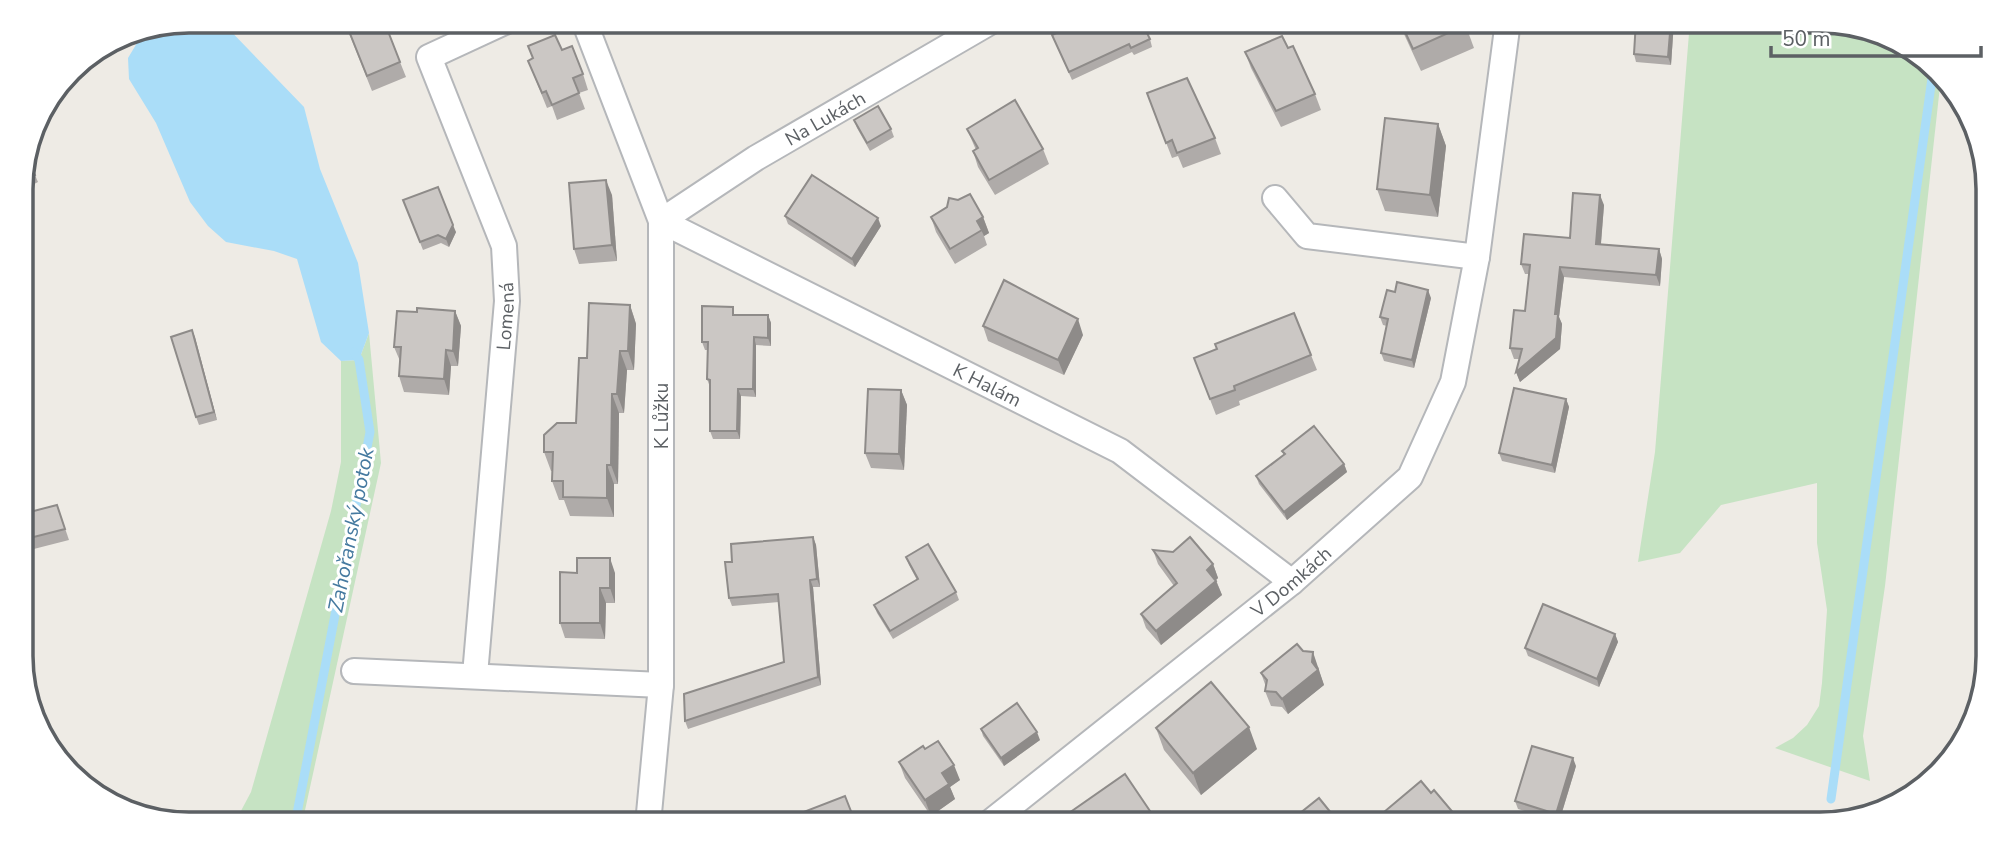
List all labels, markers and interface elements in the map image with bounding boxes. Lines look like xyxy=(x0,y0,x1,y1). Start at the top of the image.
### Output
scale bar xyxy=(1771,14,1981,58)
text: 50 m xyxy=(1782,25,1831,53)
street label: Na Lukách xyxy=(781,85,870,152)
street label: Lomená xyxy=(491,282,521,351)
street label: K Halám xyxy=(948,357,1026,414)
street label: K Lůžku xyxy=(649,383,675,449)
water label: Zahořanský potok xyxy=(321,445,381,615)
street label: V Domkách xyxy=(1245,541,1338,624)

